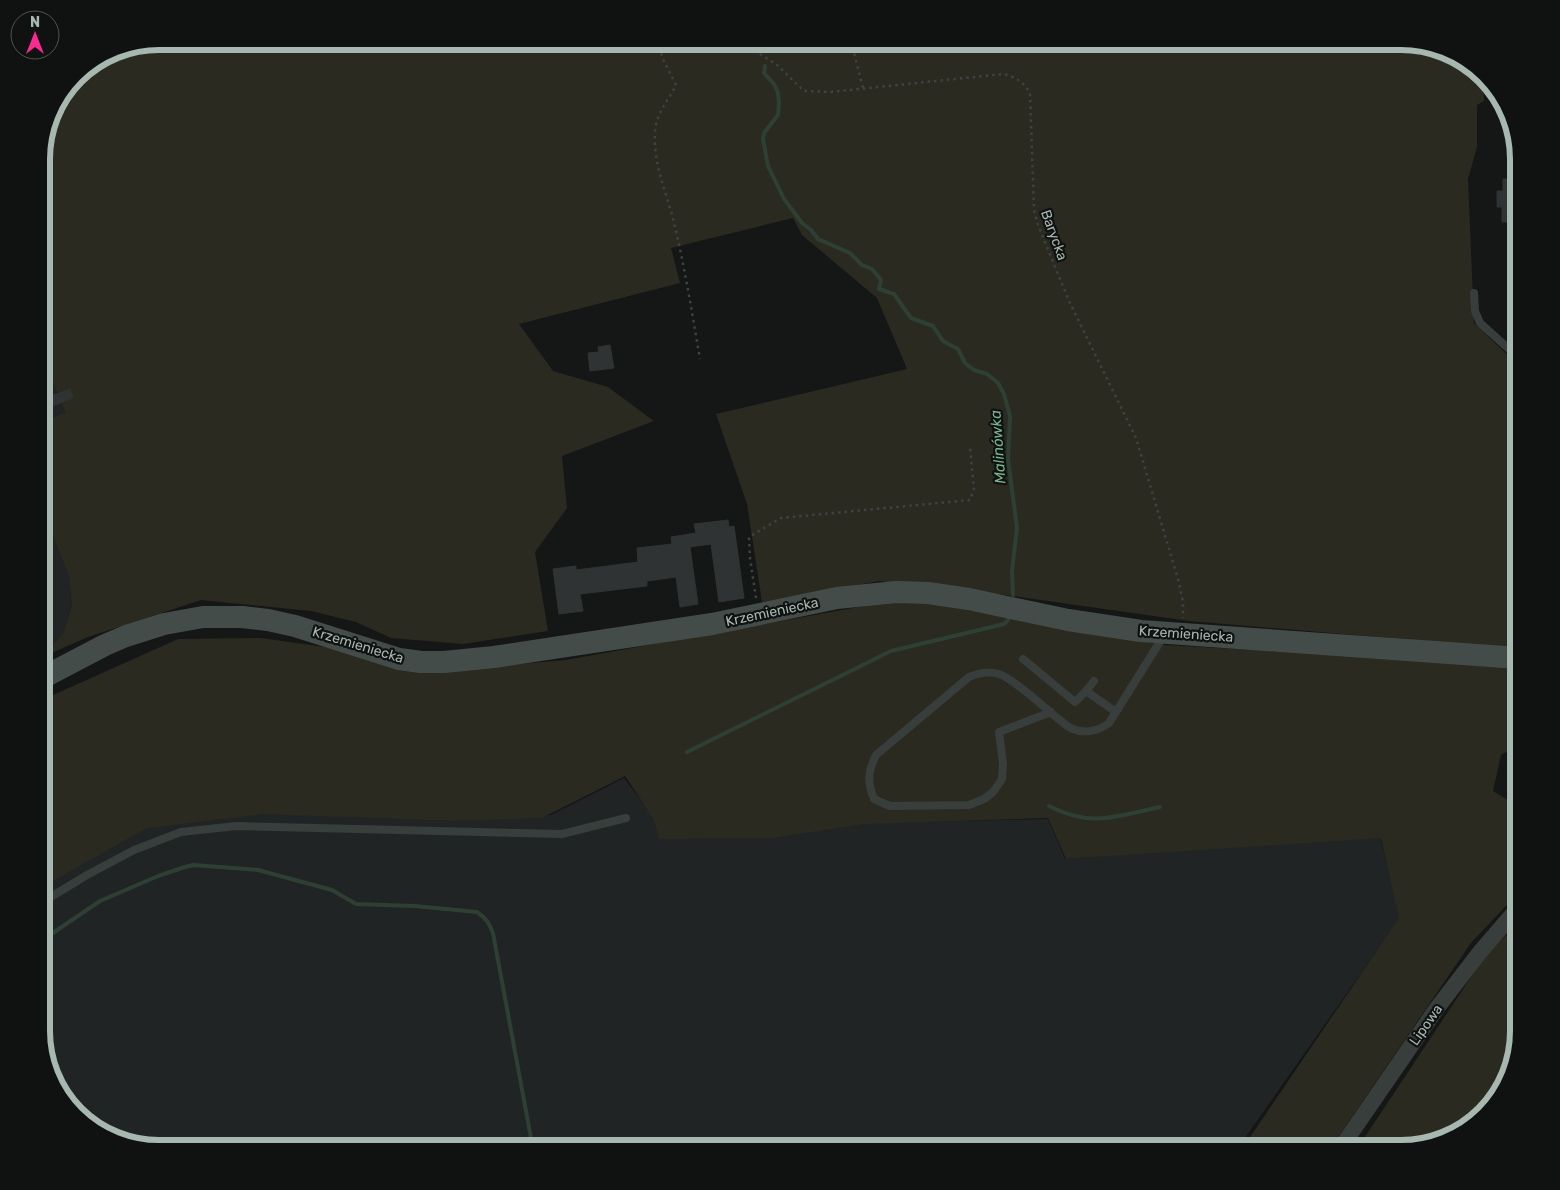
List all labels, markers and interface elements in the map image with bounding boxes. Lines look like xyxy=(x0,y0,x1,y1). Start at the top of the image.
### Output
north arrow xyxy=(10,10,60,60)
text: N xyxy=(30,14,40,31)
street label: Barycka xyxy=(1037,207,1071,263)
water label: Malinówka xyxy=(986,409,1010,485)
street label: Krzemieniecka xyxy=(724,594,820,630)
street label: Krzemieniecka xyxy=(1138,622,1234,646)
street label: Krzemieniecka xyxy=(310,623,406,667)
street label: Lipowa xyxy=(1406,1001,1446,1049)

